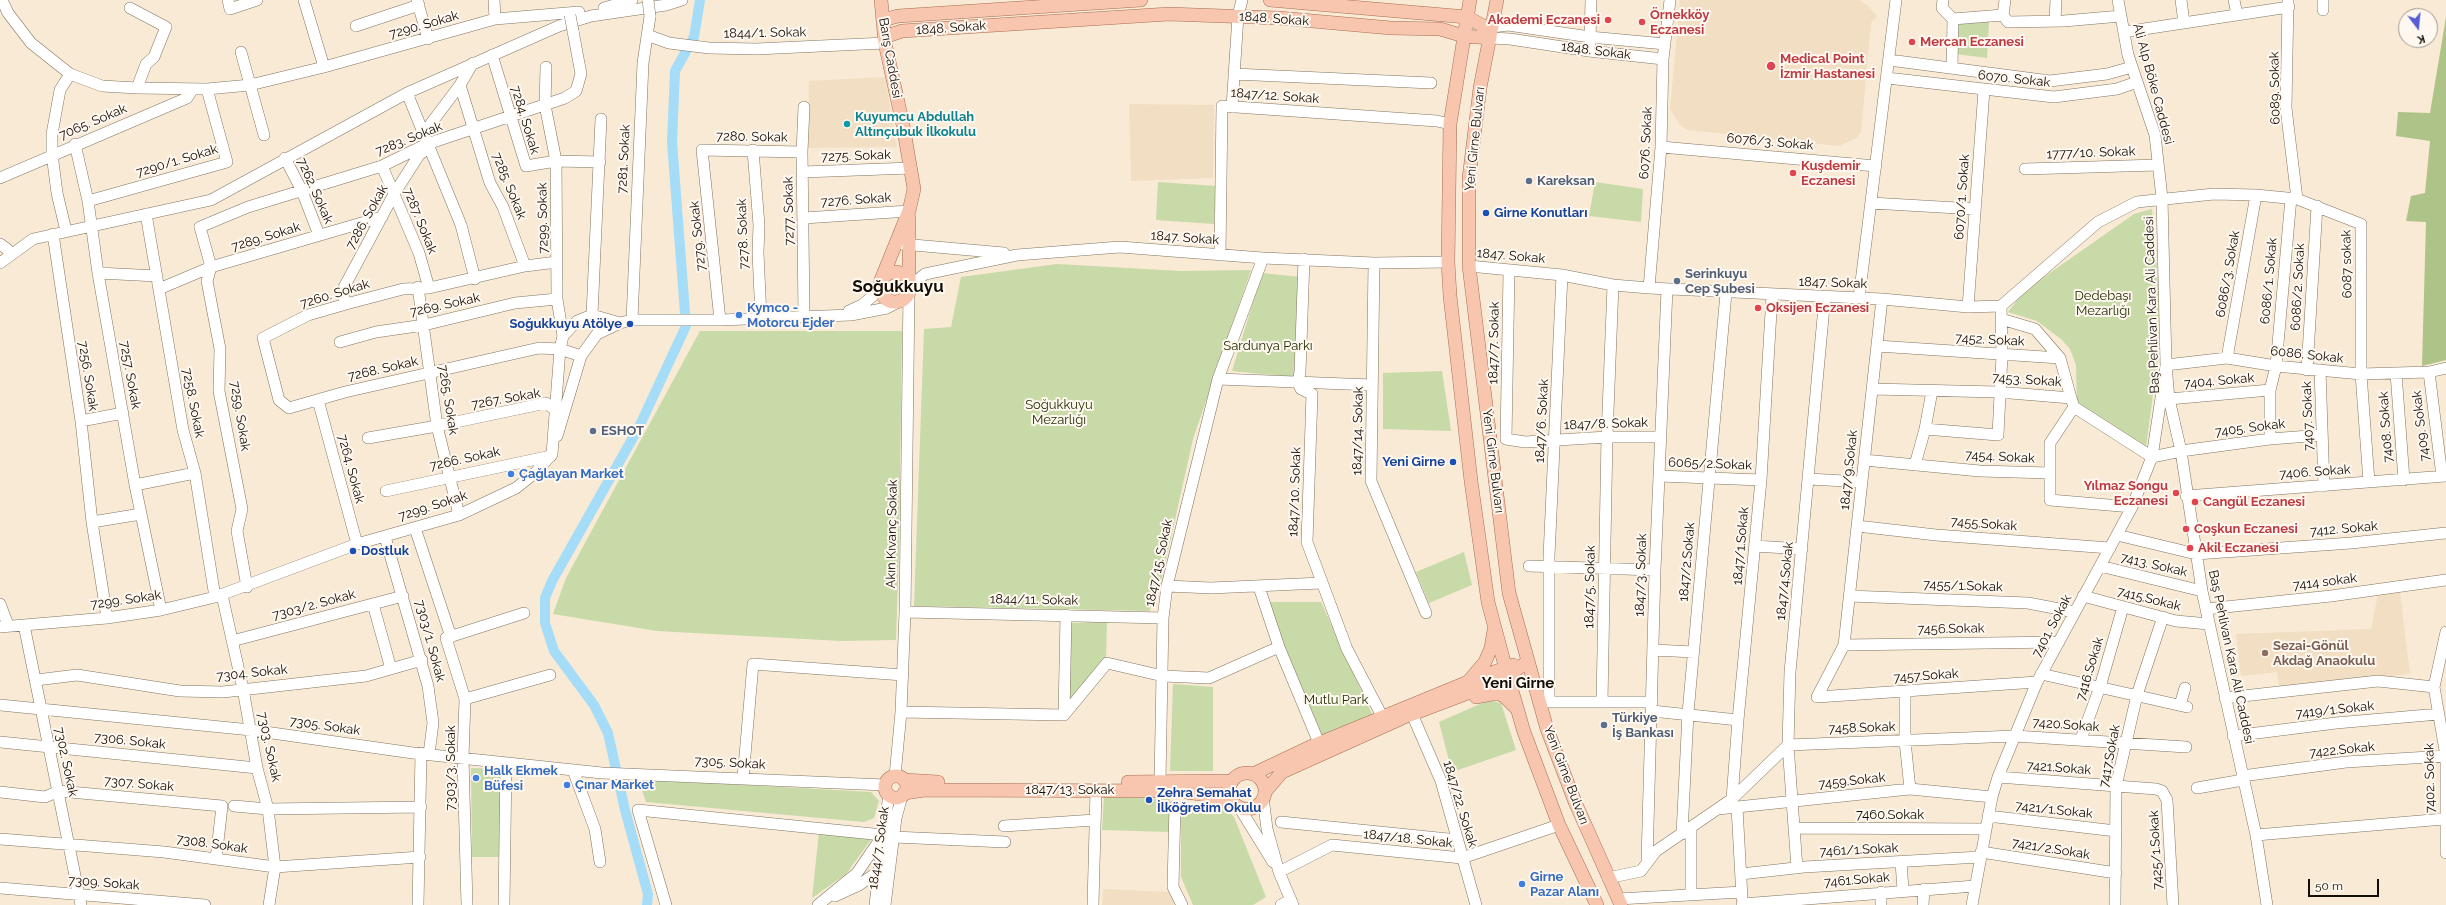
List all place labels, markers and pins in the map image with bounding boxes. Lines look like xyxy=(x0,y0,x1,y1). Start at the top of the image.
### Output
place label: Örnekköy Eczanesi xyxy=(1650,7,1709,38)
place label: Akademi Eczanesi xyxy=(1488,12,1600,28)
marker: Akademi Eczanesi xyxy=(1603,15,1613,25)
marker: Örnekköy Eczanesi xyxy=(1637,17,1647,27)
place label: Mercan Eczanesi xyxy=(1920,34,2024,50)
marker: Mercan Eczanesi xyxy=(1907,37,1917,47)
place label: Medical Point İzmir Hastanesi xyxy=(1780,51,1875,82)
marker: Medical Point İzmir Hastanesi xyxy=(1765,60,1777,72)
place label: Kuyumcu Abdullah Altınçubuk İlkokulu xyxy=(855,109,976,140)
marker: Kuyumcu Abdullah Altınçubuk İlkokulu xyxy=(842,119,852,129)
place label: Kuşdemir Eczanesi xyxy=(1801,158,1861,189)
marker: Kuşdemir Eczanesi xyxy=(1788,168,1798,178)
place label: Kareksan xyxy=(1537,173,1595,189)
marker: Kareksan xyxy=(1524,176,1534,186)
place label: Girne Konutları xyxy=(1494,205,1587,221)
marker: Girne Konutları xyxy=(1481,208,1491,218)
place label: Serinkuyu Cep Şubesi xyxy=(1685,266,1755,297)
marker: Serinkuyu Cep Şubesi xyxy=(1672,276,1682,286)
place label: Kymco - Motorcu Ejder xyxy=(747,300,835,331)
place label: Oksijen Eczanesi xyxy=(1766,300,1869,316)
marker: Oksijen Eczanesi xyxy=(1753,303,1763,313)
marker: Kymco - Motorcu Ejder xyxy=(734,310,744,320)
place label: Soğukkuyu Atölye xyxy=(509,316,622,332)
marker: Soğukkuyu Atölye xyxy=(625,319,635,329)
place label: ESHOT xyxy=(601,423,644,439)
marker: ESHOT xyxy=(588,426,598,436)
place label: Yeni Girne xyxy=(1382,454,1445,470)
marker: Yeni Girne xyxy=(1448,457,1458,467)
place label: Çağlayan Market xyxy=(519,466,624,482)
marker: Çağlayan Market xyxy=(506,469,516,479)
place label: Yılmaz Songu Eczanesi xyxy=(2084,478,2168,509)
marker: Yılmaz Songu Eczanesi xyxy=(2171,488,2181,498)
place label: Cangül Eczanesi xyxy=(2203,494,2305,510)
marker: Cangül Eczanesi xyxy=(2190,497,2200,507)
place label: Coşkun Eczanesi xyxy=(2194,521,2298,537)
marker: Coşkun Eczanesi xyxy=(2181,524,2191,534)
place label: Akil Eczanesi xyxy=(2198,540,2279,556)
place label: Dostluk xyxy=(361,543,409,559)
marker: Akil Eczanesi xyxy=(2185,543,2195,553)
marker: Dostluk xyxy=(348,546,358,556)
place label: Sezai-Gönül Akdağ Anaokulu xyxy=(2273,638,2375,669)
marker: Sezai-Gönül Akdağ Anaokulu xyxy=(2260,648,2270,658)
place label: Türkiye İş Bankası xyxy=(1612,710,1674,741)
marker: Türkiye İş Bankası xyxy=(1599,720,1609,730)
place label: Halk Ekmek Büfesi xyxy=(484,763,558,794)
marker: Halk Ekmek Büfesi xyxy=(471,773,481,783)
place label: Çınar Market xyxy=(575,777,654,793)
marker: Çınar Market xyxy=(562,780,572,790)
place label: Zehra Semahat İlköğretim Okulu xyxy=(1157,785,1261,816)
marker: Zehra Semahat İlköğretim Okulu xyxy=(1144,795,1154,805)
place label: Girne Pazar Alanı xyxy=(1530,869,1599,900)
marker: Girne Pazar Alanı xyxy=(1517,879,1527,889)

